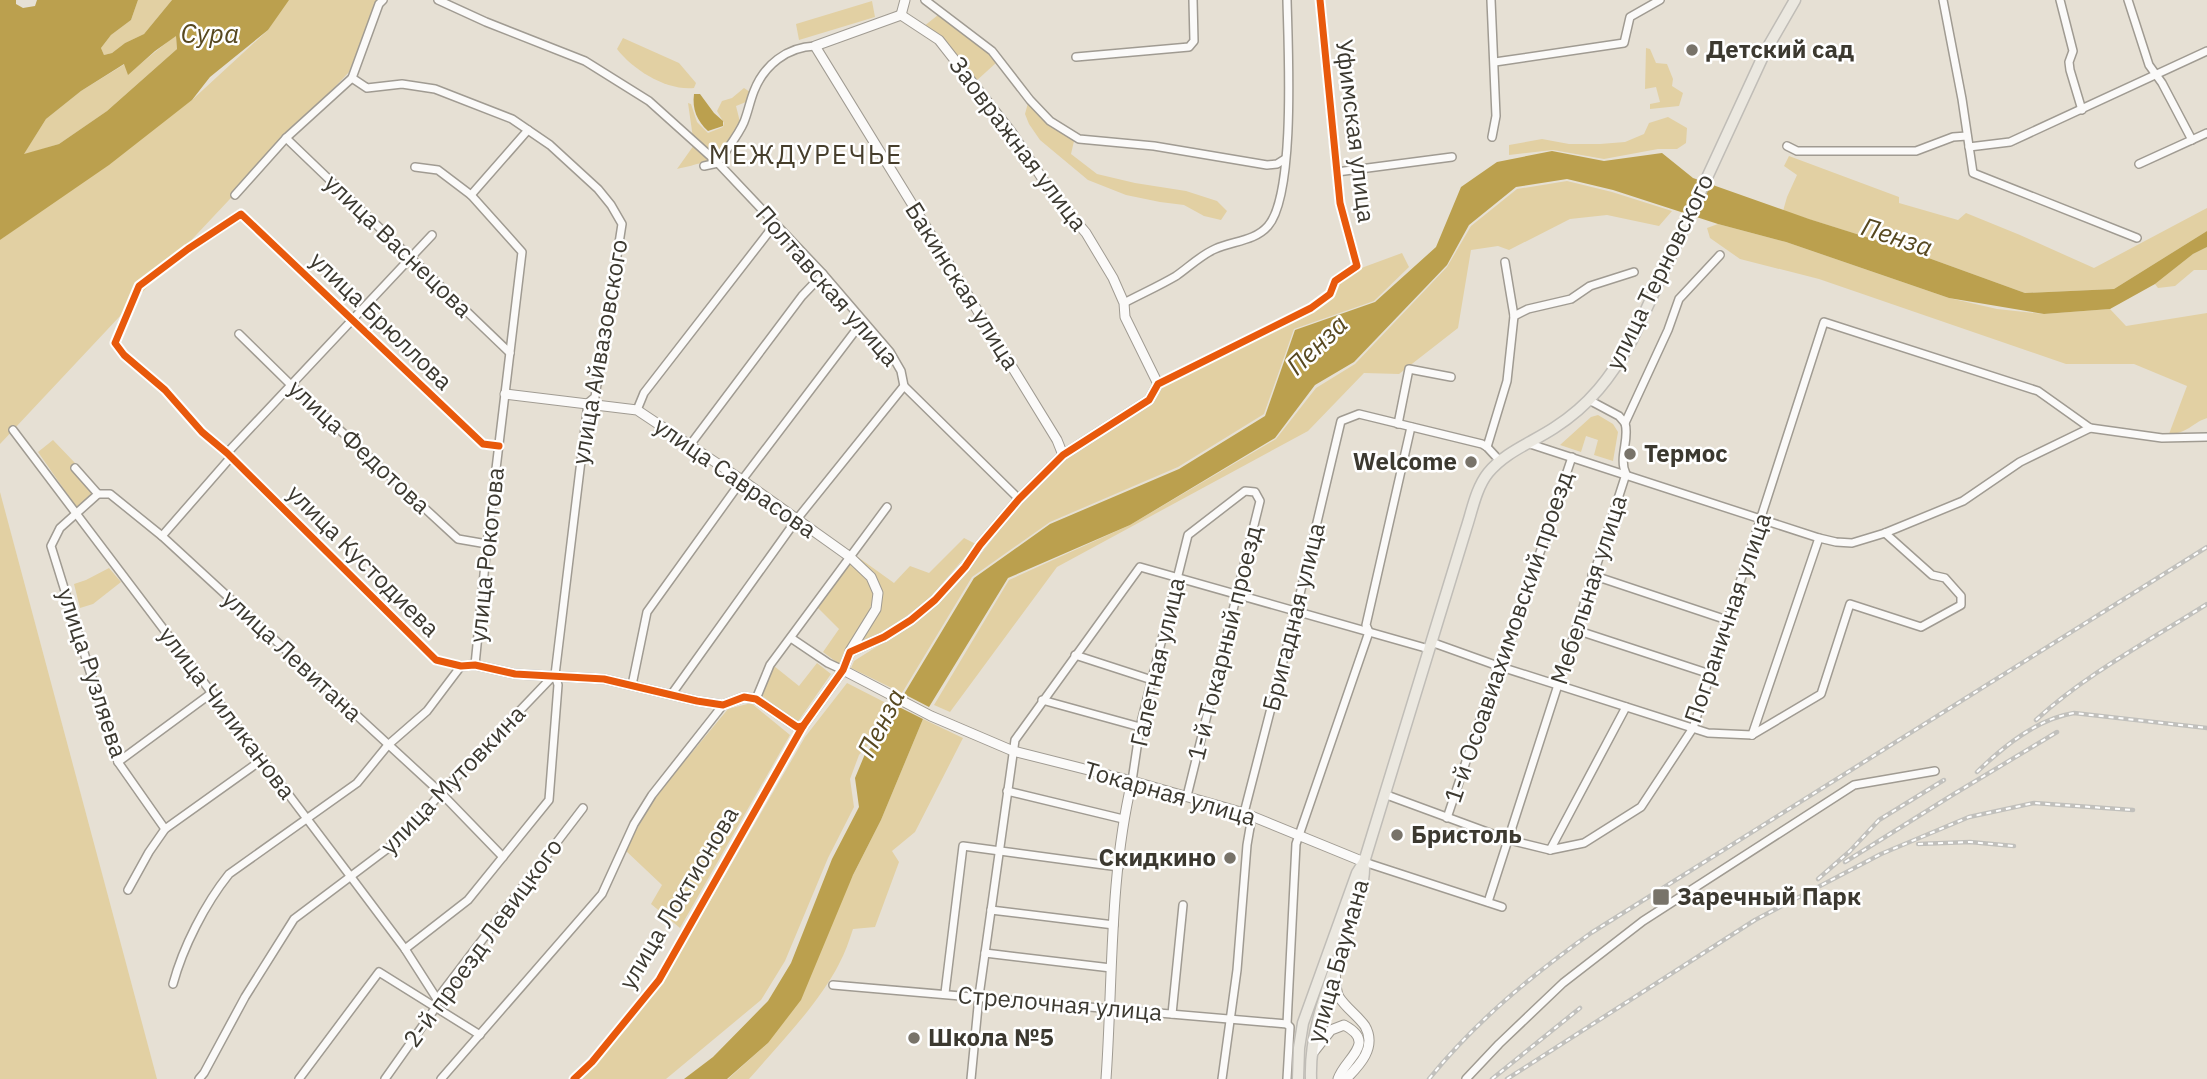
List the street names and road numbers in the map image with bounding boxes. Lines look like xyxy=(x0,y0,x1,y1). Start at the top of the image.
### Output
street label: Уфимская улица xyxy=(1329,37,1383,224)
street label: Заовражная улица xyxy=(943,50,1095,237)
street label: улица Васнецова xyxy=(318,166,480,324)
street label: улица Терновского xyxy=(1598,168,1720,375)
street label: Бакинская улица xyxy=(898,195,1027,376)
street label: Полтавская улица xyxy=(749,198,907,373)
street label: улица Айвазовского xyxy=(563,237,635,467)
street label: улица Брюллова xyxy=(303,244,460,397)
street label: улица Федотова xyxy=(282,372,438,521)
street label: улица Саврасова xyxy=(648,409,823,545)
street label: улица Рокотова xyxy=(461,465,511,644)
street label: 1-й Осоавиахимовский проезд xyxy=(1436,466,1580,807)
street label: улица Кустодиева xyxy=(281,477,447,644)
street label: Мебельная улица xyxy=(1542,491,1634,689)
street label: Пограничная улица xyxy=(1676,508,1778,727)
street label: Бригадная улица xyxy=(1254,519,1332,714)
street label: 1-й Токарный проезд xyxy=(1179,522,1269,764)
street label: Галетная улица xyxy=(1122,574,1192,749)
street label: улица Левитана xyxy=(216,582,370,728)
street label: улица Рузляева xyxy=(50,584,136,762)
street label: улица Чиликанова xyxy=(152,619,304,806)
street label: улица Мутовкина xyxy=(373,698,532,861)
street label: Токарная улица xyxy=(1081,753,1260,833)
street label: улица Локтионова xyxy=(611,800,745,995)
street label: 2-й проезд Левицкого xyxy=(395,831,569,1053)
street label: улица Баумана xyxy=(1298,875,1376,1046)
street label: Стрелочная улица xyxy=(957,978,1164,1028)

